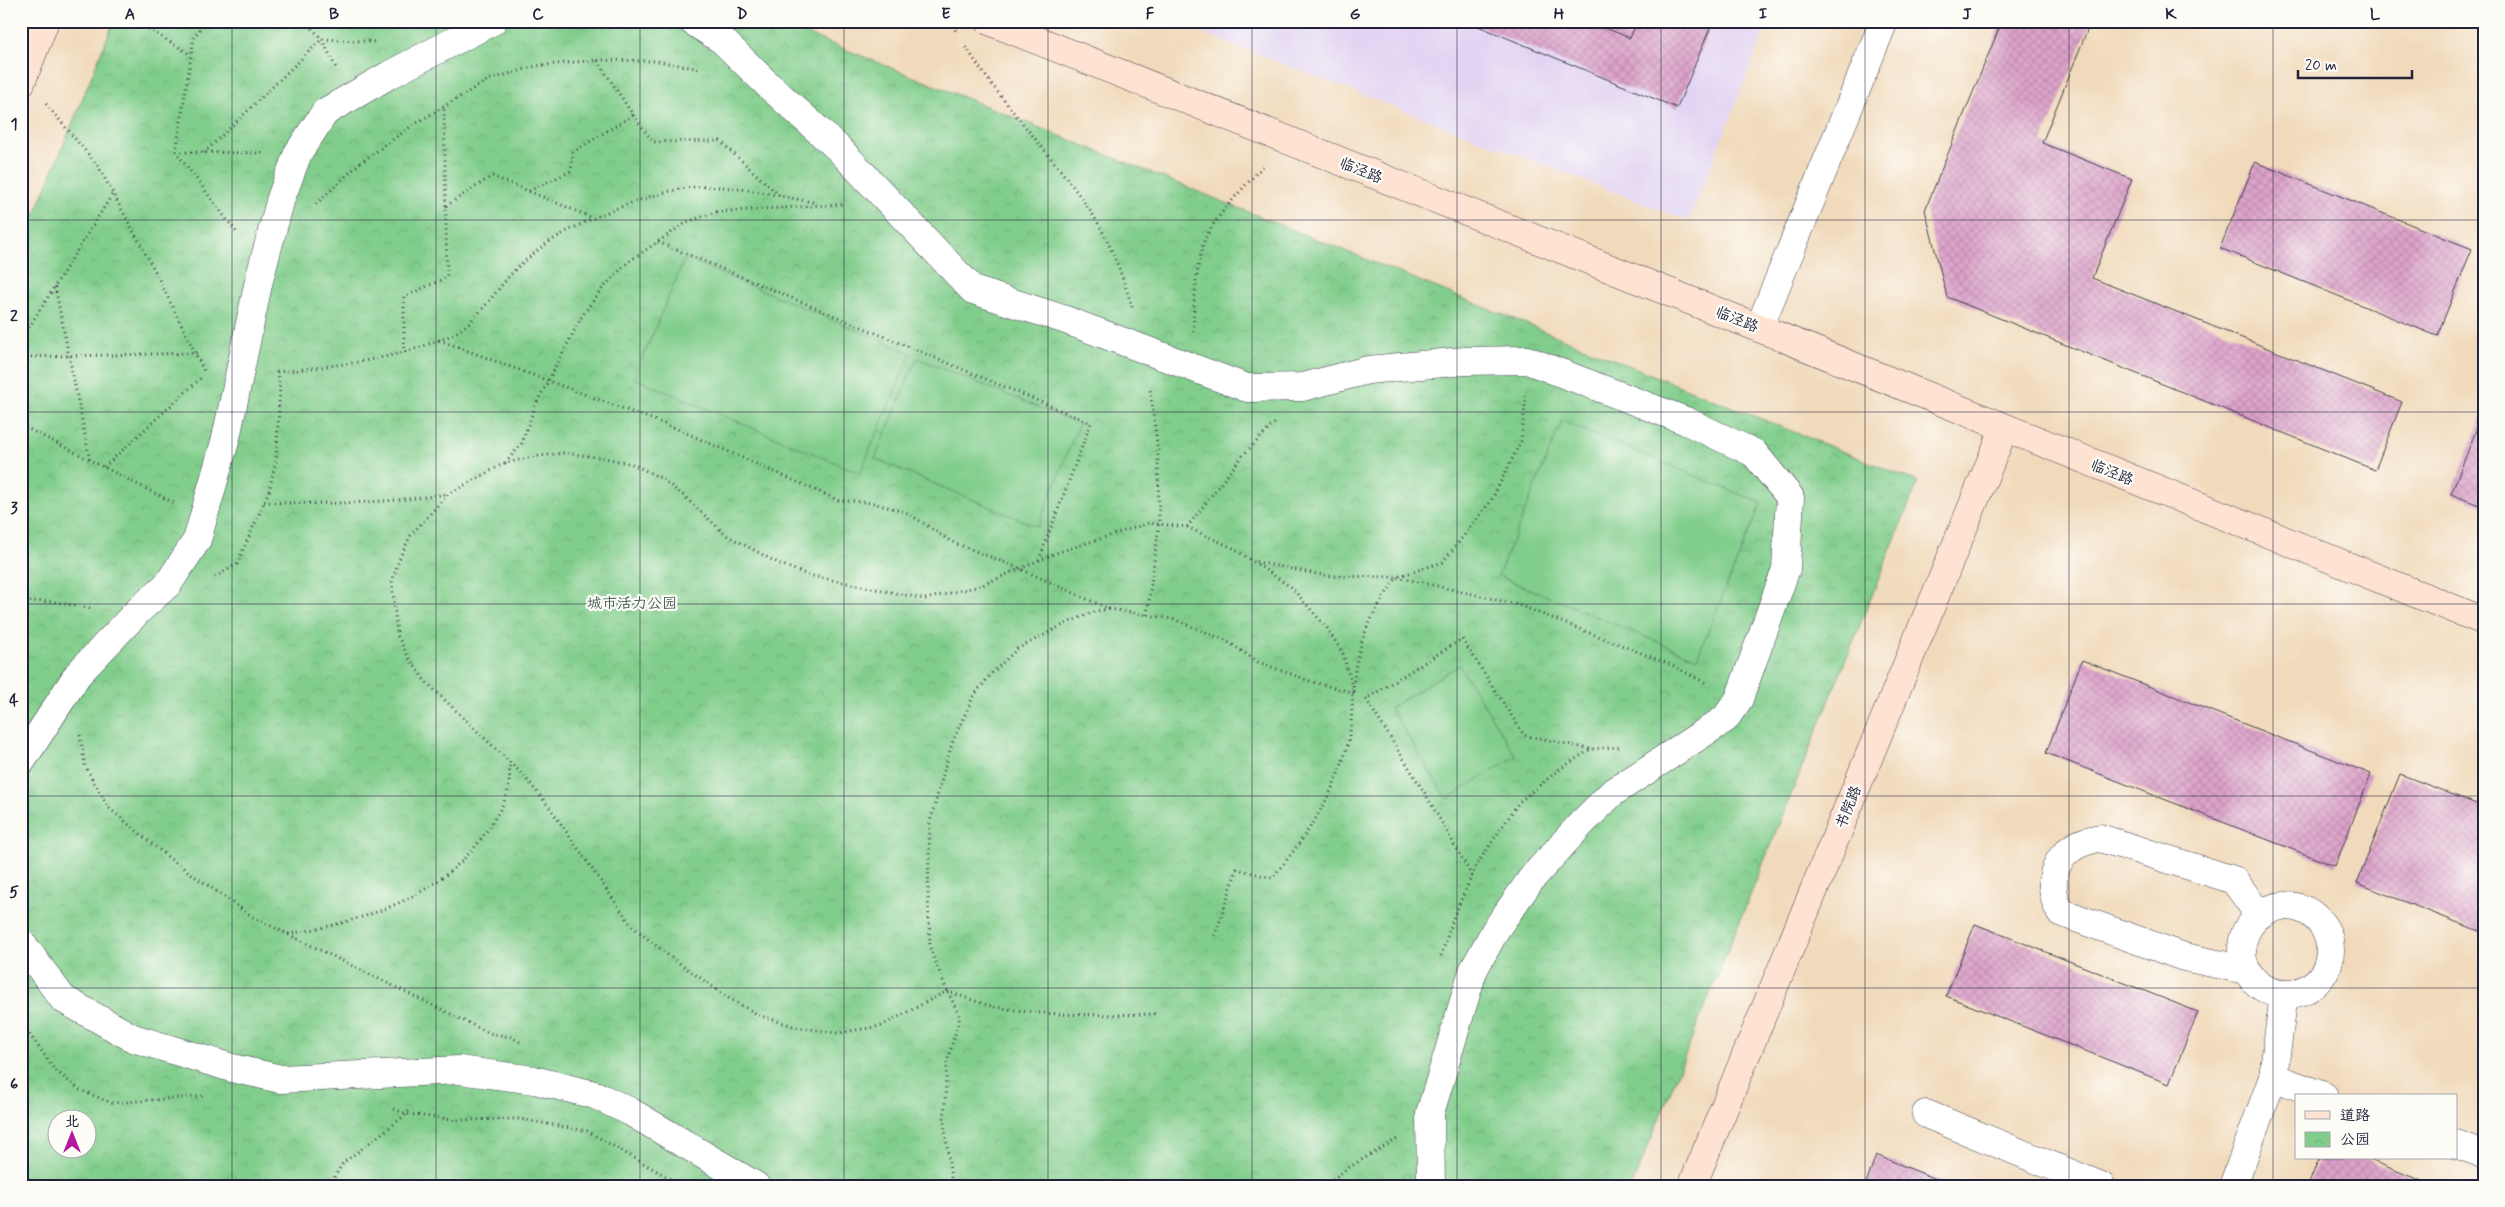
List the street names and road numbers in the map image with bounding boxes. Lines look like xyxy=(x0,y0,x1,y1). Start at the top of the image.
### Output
street label: 临泾路 xyxy=(1336,153,1385,189)
street label: 临泾路 xyxy=(1712,302,1761,338)
street label: 临泾路 xyxy=(2087,455,2136,491)
street label: 书院路 xyxy=(1831,783,1867,832)

